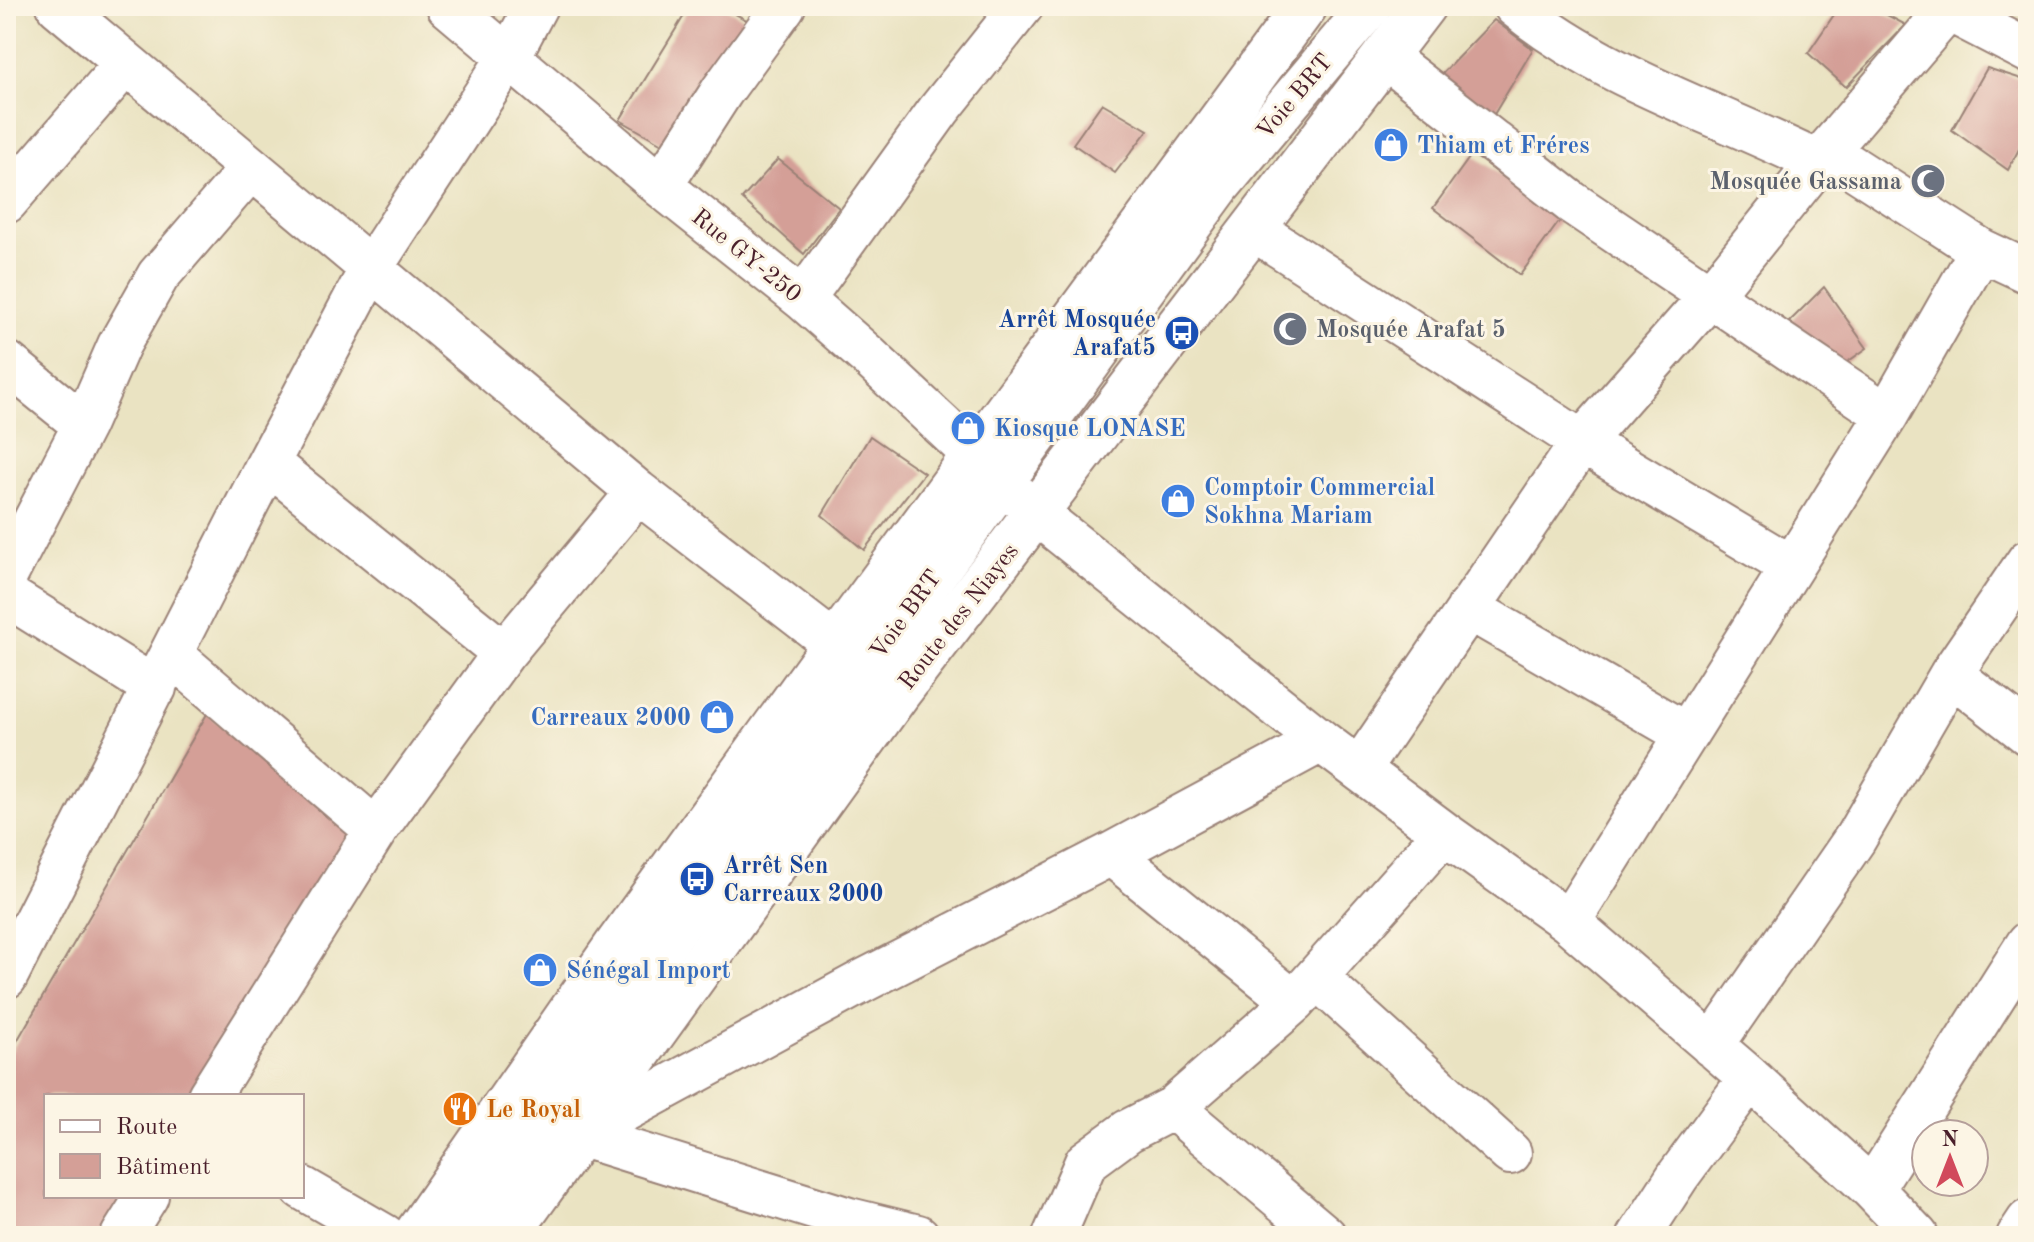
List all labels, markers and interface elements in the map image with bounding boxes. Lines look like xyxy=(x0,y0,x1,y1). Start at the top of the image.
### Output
street label: Voie BRT xyxy=(1253,50,1338,145)
shop icon: Thiam et Fréres xyxy=(1372,126,1410,164)
place label: Thiam et Fréres xyxy=(1417,135,1590,159)
mosque icon: Mosquée Gassama xyxy=(1909,162,1947,200)
place label: Mosquée Gassama xyxy=(1709,171,1902,195)
street label: Rue GY-250 xyxy=(686,205,805,308)
place label: Arrêt Mosquée Arafat5 xyxy=(998,309,1156,361)
mosque icon: Mosquée Arafat 5 xyxy=(1271,310,1309,348)
bus stop icon: Arrêt Mosquée Arafat5 xyxy=(1163,314,1201,352)
place label: Mosquée Arafat 5 xyxy=(1316,318,1506,343)
shop icon: Kiosque LONASE xyxy=(949,409,987,447)
place label: Kiosque LONASE xyxy=(994,418,1186,442)
place label: Comptoir Commercial Sokhna Mariam xyxy=(1204,477,1435,529)
shop icon: Comptoir Commercial Sokhna Mariam xyxy=(1159,482,1197,520)
street label: Route des Niayes xyxy=(895,540,1024,695)
street label: Voie BRT xyxy=(867,566,947,664)
shop icon: Carreaux 2000 xyxy=(698,698,736,736)
place label: Carreaux 2000 xyxy=(531,707,691,731)
place label: Arrêt Sen Carreaux 2000 xyxy=(723,855,883,907)
bus stop icon: Arrêt Sen Carreaux 2000 xyxy=(678,860,716,898)
shop icon: Sénégal Import xyxy=(521,951,559,989)
place label: Sénégal Import xyxy=(566,960,731,984)
restaurant icon: Le Royal xyxy=(441,1090,479,1128)
legend xyxy=(44,1094,304,1198)
place label: Le Royal xyxy=(486,1099,581,1123)
text: Route xyxy=(116,1116,177,1140)
north arrow xyxy=(1910,1118,1990,1198)
text: N xyxy=(1942,1129,1959,1151)
text: Bâtiment xyxy=(116,1156,211,1180)

